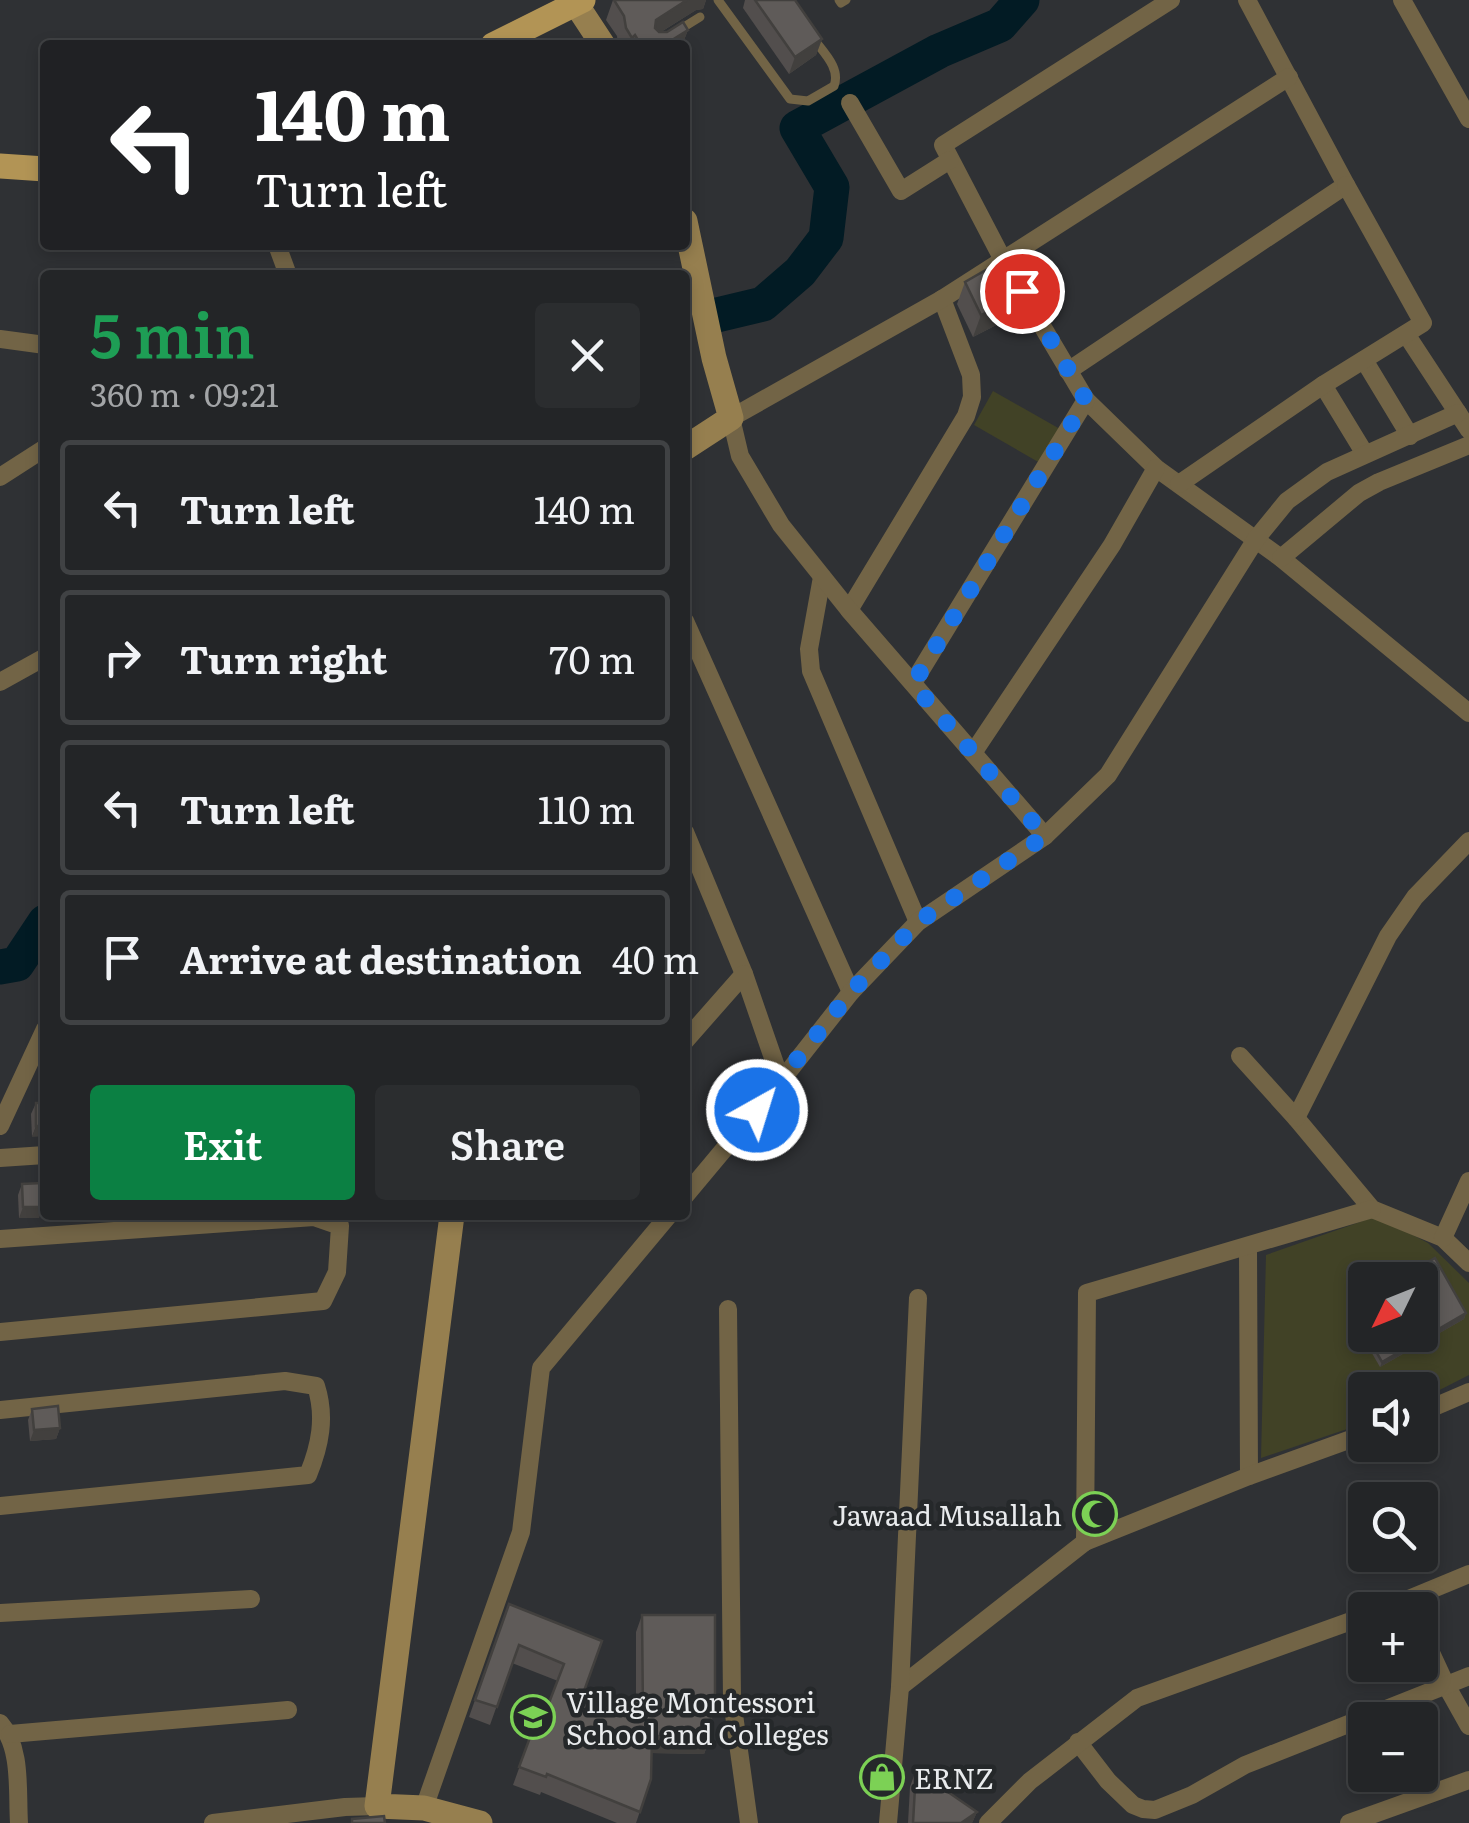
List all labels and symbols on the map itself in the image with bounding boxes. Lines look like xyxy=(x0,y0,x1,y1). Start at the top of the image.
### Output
pin xyxy=(980,249,1065,334)
position arrow xyxy=(705,1058,809,1162)
north arrow xyxy=(1348,1262,1438,1352)
mosque icon: Jawaad Musallah xyxy=(1072,1491,1118,1537)
place label: Jawaad Musallah xyxy=(832,1493,1062,1535)
place label: Village Montessori School and Colleges xyxy=(566,1680,829,1754)
school or university icon: Village Montessori School and Colleges xyxy=(510,1694,556,1740)
shop icon: ERNZ xyxy=(859,1754,905,1800)
place label: ERNZ xyxy=(914,1756,994,1798)

